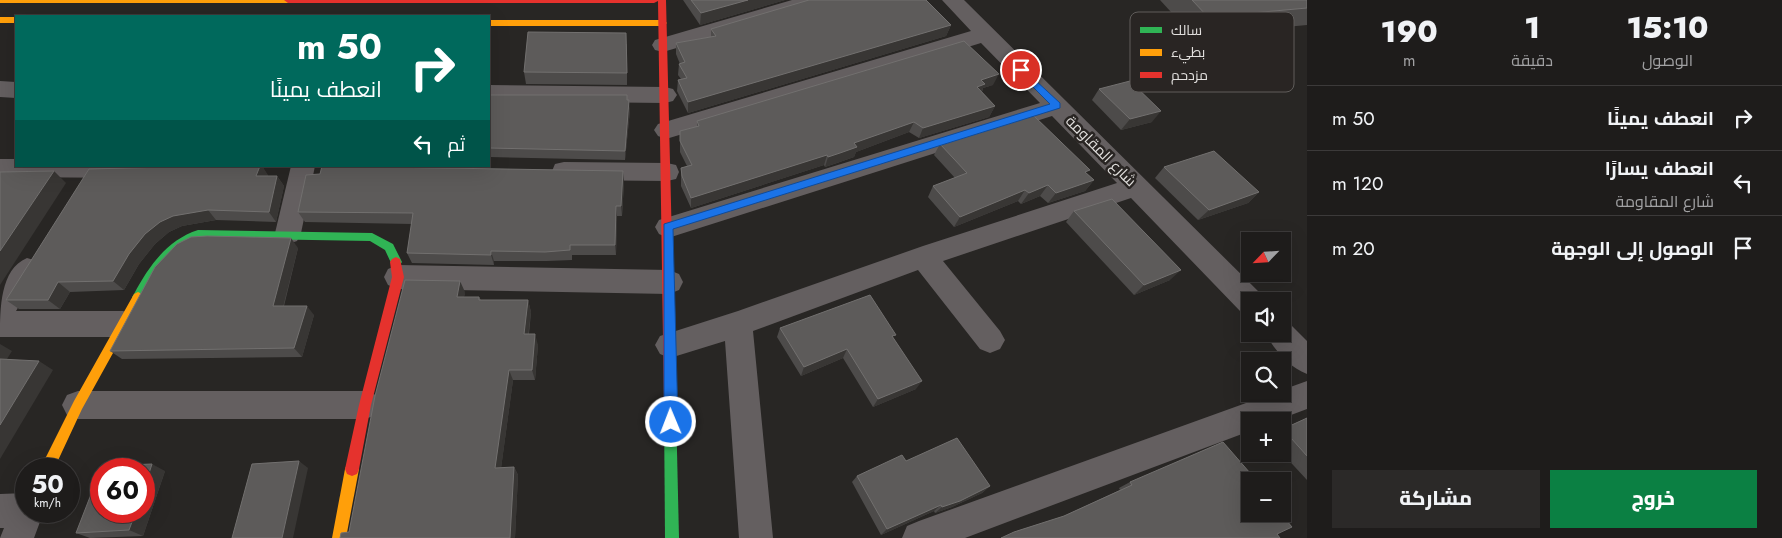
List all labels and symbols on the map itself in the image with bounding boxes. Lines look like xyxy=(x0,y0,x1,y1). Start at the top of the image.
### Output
legend xyxy=(1130,12,1294,92)
text: سالك xyxy=(1171,20,1202,40)
text: بطيء xyxy=(1171,42,1205,64)
pin xyxy=(1000,49,1042,91)
text: مزدحم xyxy=(1171,65,1208,85)
street label: شارع المقاومة xyxy=(1061,111,1141,191)
north arrow xyxy=(1241,232,1291,282)
position arrow xyxy=(644,395,696,447)
speed limit sign: 60 xyxy=(90,458,155,523)

